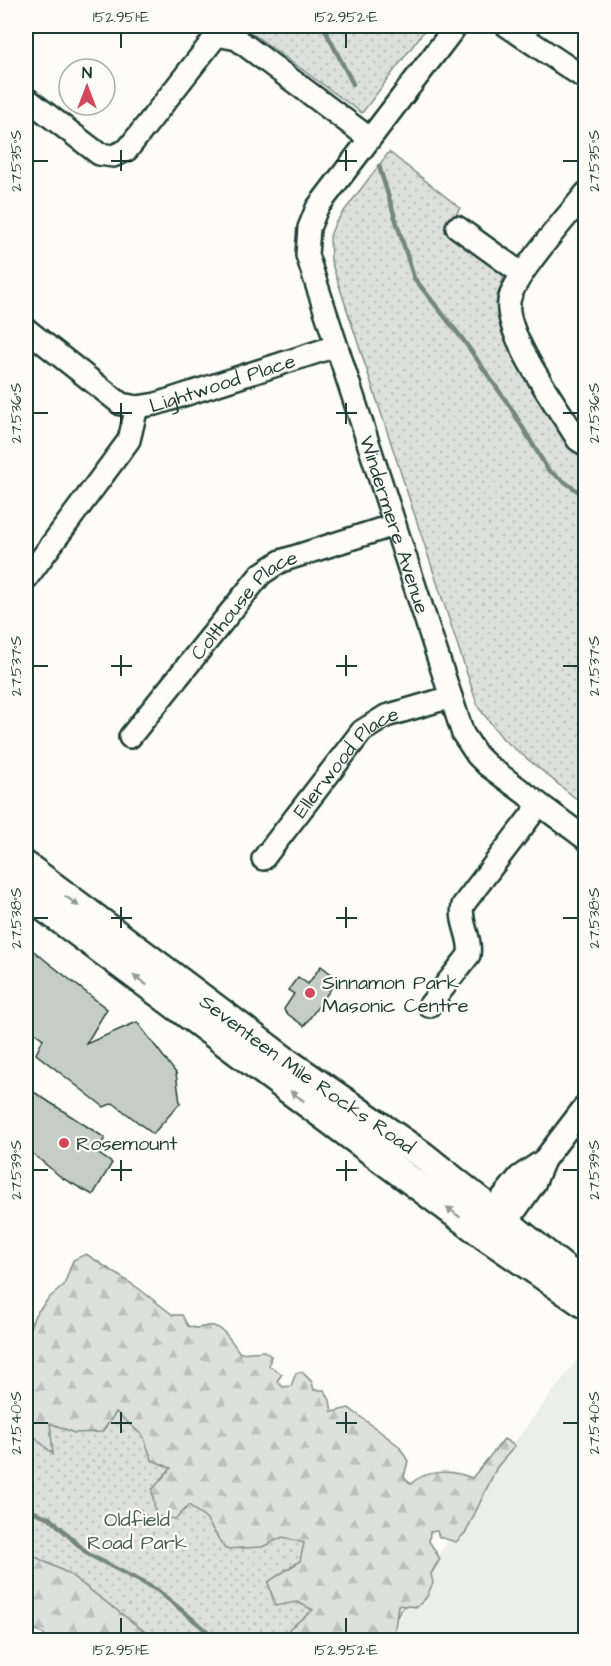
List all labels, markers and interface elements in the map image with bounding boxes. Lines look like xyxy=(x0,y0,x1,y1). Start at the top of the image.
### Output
text: 152.951°E xyxy=(93,7,149,28)
text: 152.952°E xyxy=(314,7,378,28)
north arrow xyxy=(57,57,117,117)
text: N xyxy=(82,62,92,84)
text: 27.535°S xyxy=(6,130,27,192)
text: 27.535°S xyxy=(584,130,605,192)
street label: Lightwood Place xyxy=(146,347,299,420)
text: 27.536°S xyxy=(6,382,27,443)
text: 27.536°S xyxy=(584,382,605,443)
street label: Windermere Avenue xyxy=(352,432,436,617)
street label: Colthouse Place xyxy=(184,544,301,666)
text: 27.537°S xyxy=(6,635,27,696)
text: 27.537°S xyxy=(584,635,605,696)
street label: Ellerwood Place xyxy=(287,700,402,824)
text: 27.538°S xyxy=(6,887,27,948)
text: 27.538°S xyxy=(584,887,605,948)
one-way arrow xyxy=(64,895,80,907)
place label: Sinnamon Park Masonic Centre xyxy=(322,969,469,1020)
one-way arrow xyxy=(132,974,148,986)
marker: Sinnamon Park Masonic Centre xyxy=(303,986,317,1000)
street label: Seventeen Mile Rocks Road xyxy=(193,988,420,1161)
one-way arrow xyxy=(289,1090,304,1102)
place label: Rosemount xyxy=(76,1130,177,1158)
marker: Rosemount xyxy=(57,1136,71,1150)
text: 27.539°S xyxy=(6,1140,27,1200)
text: 27.539°S xyxy=(584,1140,605,1200)
one-way arrow xyxy=(445,1206,461,1219)
text: 27.540°S xyxy=(6,1391,27,1455)
text: 27.540°S xyxy=(584,1391,605,1455)
park label: Oldfield Road Park xyxy=(87,1506,187,1557)
text: 152.951°E xyxy=(93,1640,149,1661)
text: 152.952°E xyxy=(314,1640,378,1661)

